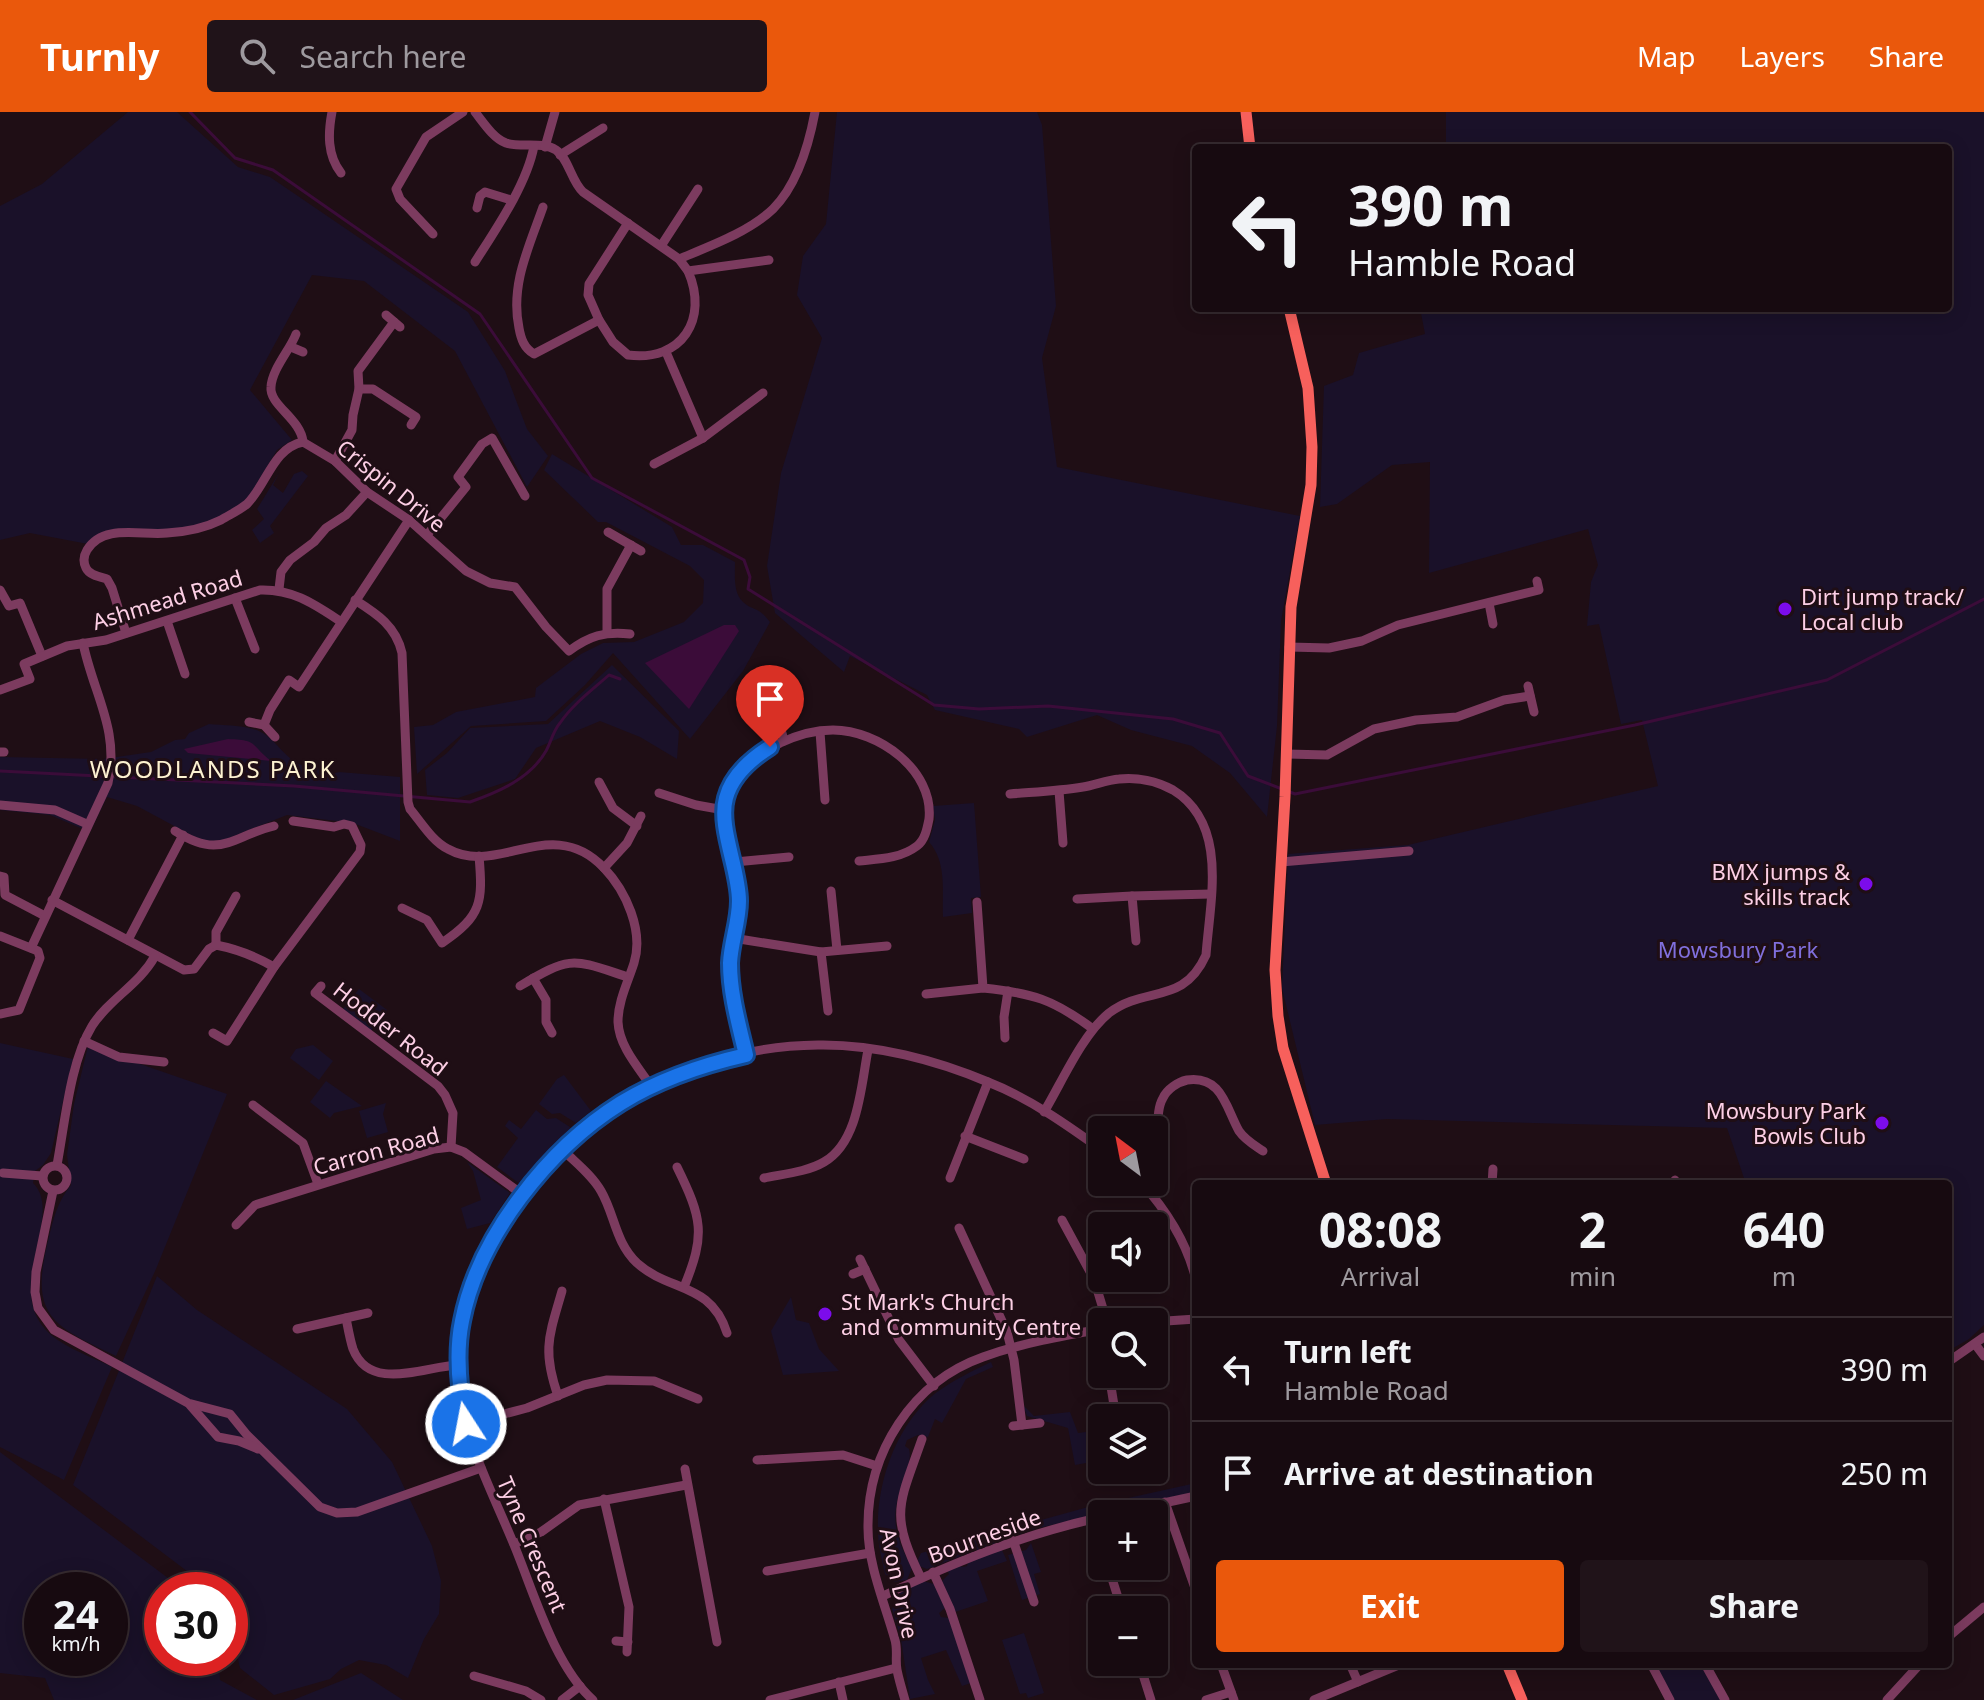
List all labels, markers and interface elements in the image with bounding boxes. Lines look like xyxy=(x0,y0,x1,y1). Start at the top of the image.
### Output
search box xyxy=(207,20,767,92)
text: Turnly xyxy=(40,30,159,82)
icon: search xyxy=(235,34,279,78)
text: Search here xyxy=(299,36,466,77)
text: Map xyxy=(1637,37,1695,75)
text: Layers xyxy=(1739,37,1825,75)
text: Share xyxy=(1869,37,1944,75)
text: 390 m xyxy=(1348,166,1513,242)
icon: left xyxy=(1216,176,1320,280)
text: Hamble Road xyxy=(1348,238,1576,287)
street label: Crispin Drive xyxy=(331,432,453,538)
street label: Ashmead Road xyxy=(88,562,246,636)
place label: Dirt jump track/ Local club xyxy=(1801,581,1964,636)
marker: Dirt jump track/ Local club xyxy=(1776,600,1794,618)
pin xyxy=(736,665,804,747)
icon: arrive xyxy=(748,677,792,721)
district label: WOODLANDS PARK xyxy=(90,752,336,785)
place label: BMX jumps & skills track xyxy=(1711,856,1851,911)
marker: BMX jumps & skills track xyxy=(1857,875,1875,893)
park label: Mowsbury Park xyxy=(1658,934,1818,964)
street label: Hodder Road xyxy=(328,974,454,1082)
place label: Mowsbury Park Bowls Club xyxy=(1706,1095,1866,1150)
marker: Mowsbury Park Bowls Club xyxy=(1873,1114,1891,1132)
north arrow xyxy=(1088,1116,1168,1196)
map controls xyxy=(1088,1116,1168,1676)
street label: Carron Road xyxy=(310,1119,442,1181)
text: 08:08 xyxy=(1319,1197,1442,1262)
text: 2 xyxy=(1579,1197,1606,1262)
text: 640 xyxy=(1743,1197,1825,1262)
button: sound xyxy=(1088,1212,1168,1292)
text: Arrival xyxy=(1341,1258,1420,1294)
text: min xyxy=(1569,1258,1616,1294)
text: m xyxy=(1772,1258,1796,1294)
place label: St Mark's Church and Community Centre xyxy=(841,1286,1081,1341)
marker: St Mark's Church and Community Centre xyxy=(816,1305,834,1323)
button: search xyxy=(1088,1308,1168,1388)
text: Turn left xyxy=(1284,1331,1412,1372)
icon: left xyxy=(1216,1347,1260,1391)
text: 390 m xyxy=(1841,1349,1928,1390)
text: Hamble Road xyxy=(1284,1372,1449,1408)
position arrow xyxy=(424,1382,508,1466)
button: layers xyxy=(1088,1404,1168,1484)
icon: arrive xyxy=(1216,1451,1260,1495)
text: Arrive at destination xyxy=(1284,1453,1594,1494)
text: 250 m xyxy=(1841,1453,1928,1494)
street label: Tyne Crescent xyxy=(491,1472,575,1617)
button: + xyxy=(1088,1500,1168,1580)
street label: Bourneside xyxy=(923,1501,1045,1569)
street label: Avon Drive xyxy=(874,1525,926,1641)
button: Exit xyxy=(1216,1560,1564,1652)
button: Share xyxy=(1580,1560,1928,1652)
speed limit sign: 30 xyxy=(144,1572,248,1676)
text: 24 xyxy=(53,1586,99,1641)
button: − xyxy=(1088,1596,1168,1676)
text: km/h xyxy=(51,1630,101,1657)

